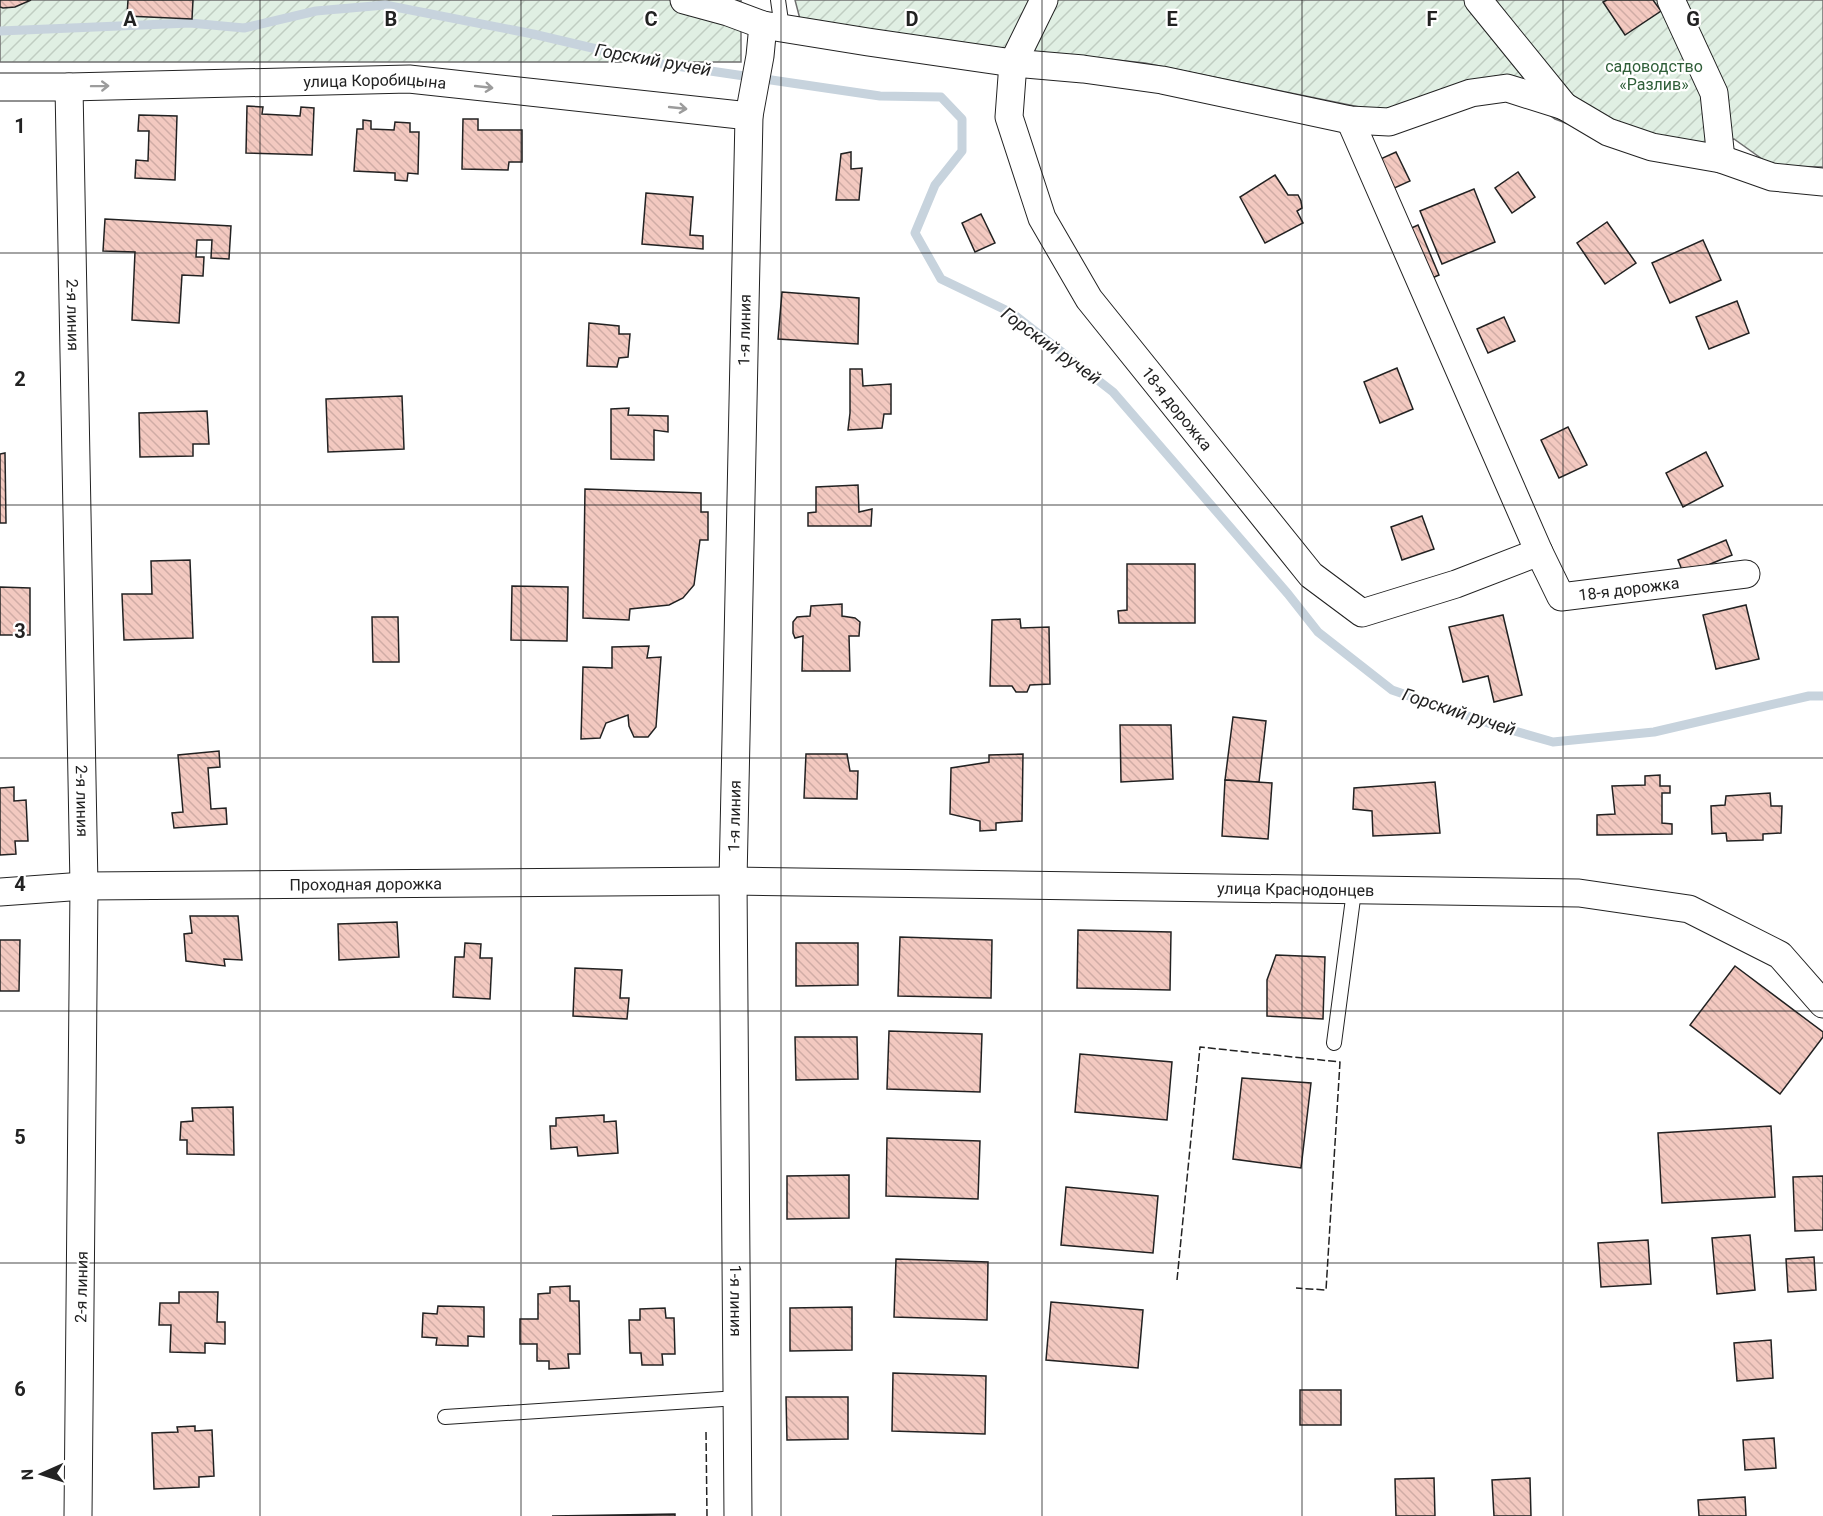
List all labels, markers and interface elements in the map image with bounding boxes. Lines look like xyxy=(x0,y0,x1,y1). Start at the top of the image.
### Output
text: A xyxy=(123,7,137,31)
text: B xyxy=(385,7,397,31)
text: C xyxy=(644,7,658,31)
text: D xyxy=(906,7,919,31)
text: E xyxy=(1166,7,1178,31)
text: F xyxy=(1427,7,1438,31)
text: G xyxy=(1686,7,1700,31)
water label: Горский ручей xyxy=(593,39,713,80)
park label: садоводство «Разлив» xyxy=(1605,57,1703,94)
street label: улица Коробицына xyxy=(303,70,447,93)
one-way arrow xyxy=(90,80,110,92)
one-way arrow xyxy=(474,82,493,93)
one-way arrow xyxy=(667,103,687,114)
text: 1 xyxy=(14,114,26,138)
street label: 2-я линия xyxy=(63,279,83,351)
street label: 1-я линия xyxy=(734,294,755,366)
water label: Горский ручей xyxy=(997,302,1105,389)
street label: 18-я дорожка xyxy=(1138,363,1216,454)
text: 2 xyxy=(14,367,26,391)
street label: 18-я дорожка xyxy=(1577,573,1680,605)
text: 3 xyxy=(14,619,26,643)
water label: Горский ручей xyxy=(1400,683,1518,740)
street label: 2-я линия xyxy=(72,765,92,837)
street label: 1-я линия xyxy=(724,780,745,852)
text: 4 xyxy=(14,872,26,896)
street label: Проходная дорожка xyxy=(289,874,442,894)
street label: улица Краснодонцев xyxy=(1217,879,1374,900)
text: 5 xyxy=(14,1125,26,1149)
street label: 2-я линия xyxy=(71,1251,92,1323)
street label: 1-я линия xyxy=(726,1265,746,1337)
text: 6 xyxy=(14,1377,26,1401)
north arrow xyxy=(12,1444,72,1504)
text: N xyxy=(18,1469,37,1481)

